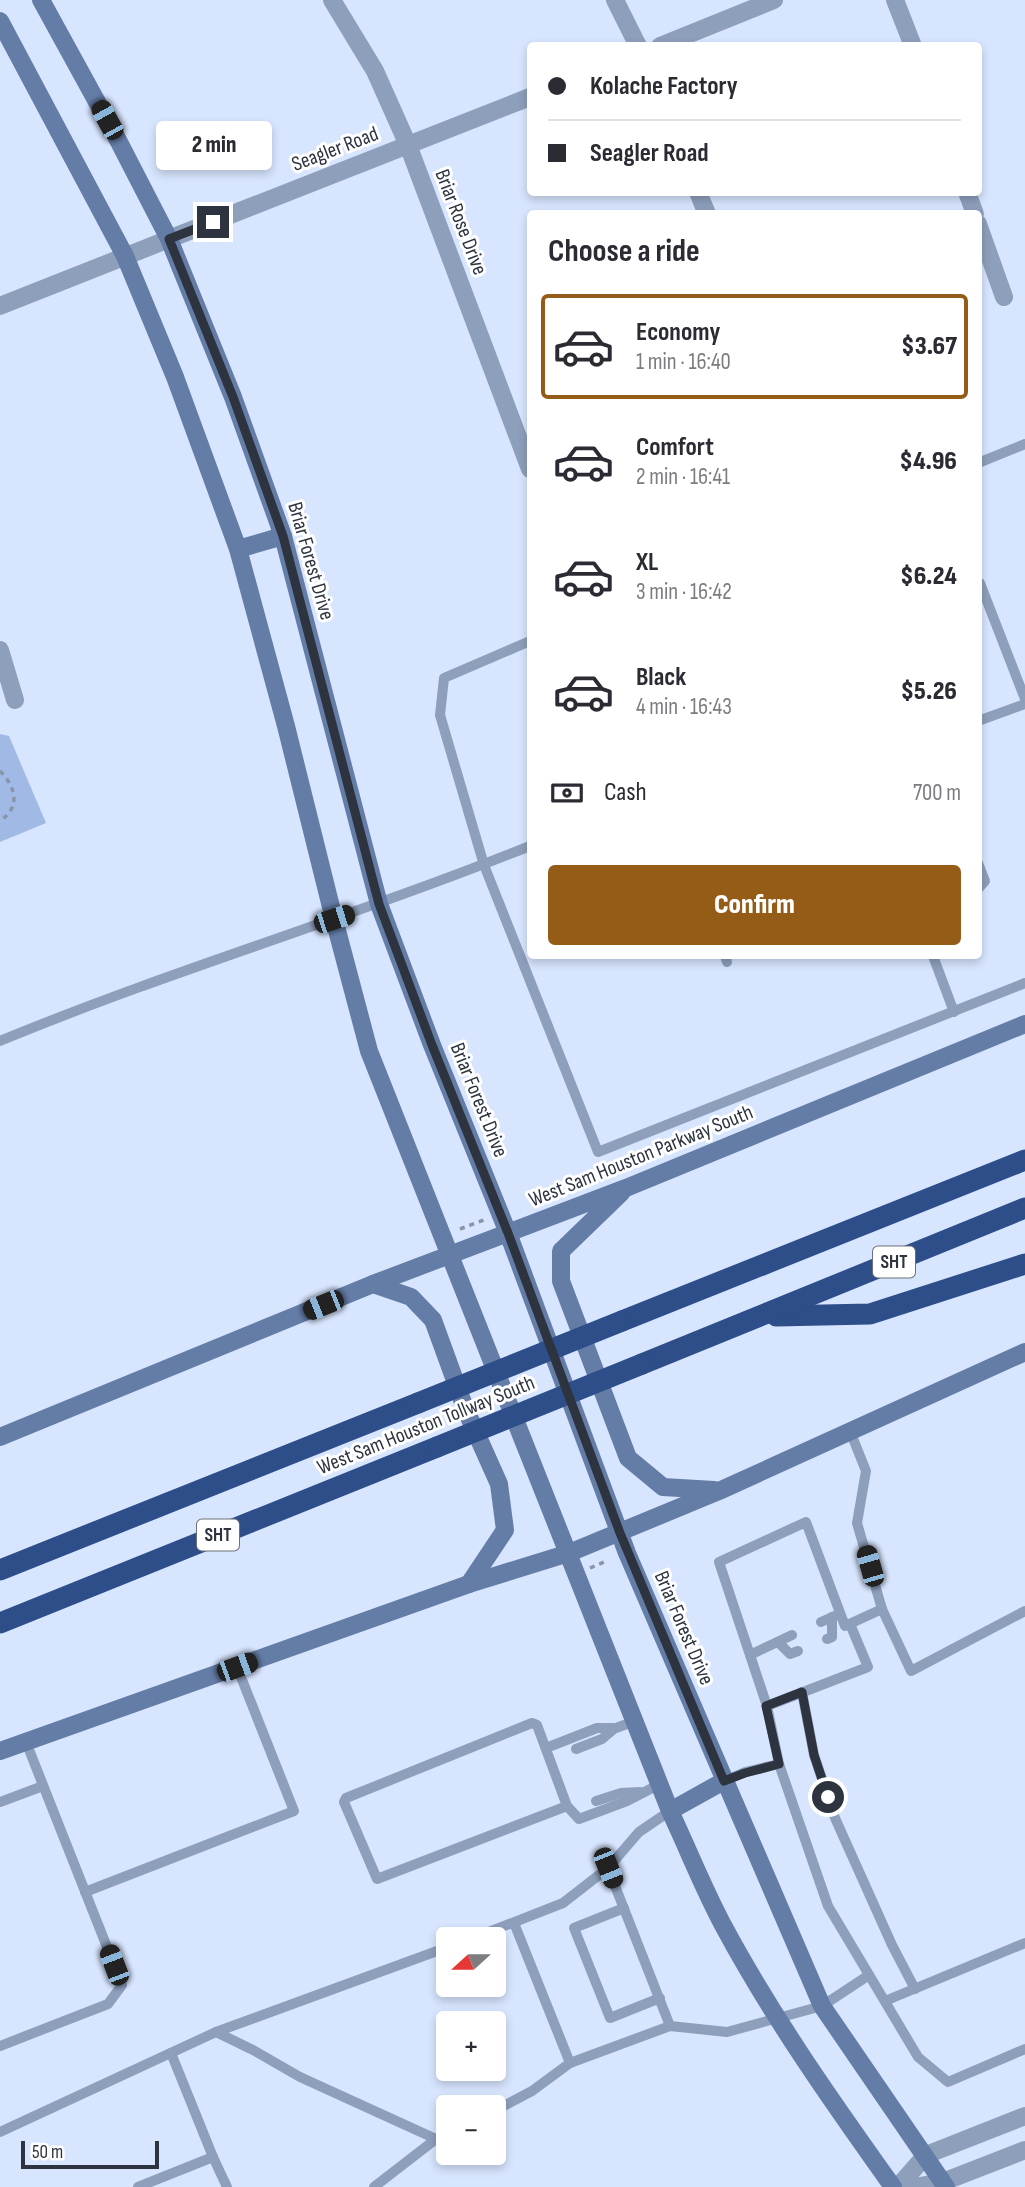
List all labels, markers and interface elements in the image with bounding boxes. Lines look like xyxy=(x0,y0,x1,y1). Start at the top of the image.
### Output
text: Kolache Factory xyxy=(590,71,738,102)
car xyxy=(88,97,127,143)
callout: 2 min xyxy=(155,120,271,170)
street label: Seagler Road xyxy=(288,121,382,177)
text: 2 min xyxy=(192,131,236,159)
text: Seagler Road xyxy=(590,138,709,169)
street label: Briar Rose Drive xyxy=(429,166,493,278)
route end xyxy=(197,206,229,238)
text: Choose a ride xyxy=(548,232,700,271)
icon: car xyxy=(552,315,615,378)
text: Economy xyxy=(636,317,720,348)
text: $3.67 xyxy=(901,331,957,362)
text: 1 min · 16:40 xyxy=(636,348,731,376)
icon: car xyxy=(552,430,615,493)
text: Comfort xyxy=(636,432,714,463)
text: $4.96 xyxy=(899,446,957,477)
text: 2 min · 16:41 xyxy=(636,463,730,491)
street label: Briar Forest Drive xyxy=(282,499,340,623)
icon: car xyxy=(552,545,615,608)
text: XL xyxy=(636,547,658,578)
text: $6.24 xyxy=(900,561,957,592)
text: 3 min · 16:42 xyxy=(636,578,732,606)
icon: car xyxy=(552,660,615,723)
text: Black xyxy=(636,662,686,693)
text: $5.26 xyxy=(901,676,957,707)
text: 4 min · 16:43 xyxy=(636,693,732,721)
icon: cash xyxy=(548,774,586,812)
text: Cash xyxy=(604,777,647,808)
text: 700 m xyxy=(913,779,961,807)
button: Confirm xyxy=(548,865,961,945)
car xyxy=(311,903,358,935)
street label: Briar Forest Drive xyxy=(445,1039,513,1161)
street label: West Sam Houston Parkway South xyxy=(525,1100,757,1212)
road number: SHT xyxy=(873,1246,915,1278)
car xyxy=(300,1287,347,1323)
street label: West Sam Houston Tollway South xyxy=(314,1370,538,1480)
road number: SHT xyxy=(197,1520,239,1550)
car xyxy=(855,1543,886,1589)
street label: Briar Forest Drive xyxy=(649,1567,719,1689)
car xyxy=(214,1650,261,1684)
route start xyxy=(812,1781,844,1813)
car xyxy=(591,1845,626,1891)
north arrow xyxy=(436,1927,506,1997)
map controls xyxy=(436,1927,506,2165)
car xyxy=(97,1942,132,1988)
button: + xyxy=(436,2011,506,2081)
button: − xyxy=(436,2095,506,2165)
scale bar xyxy=(21,2138,159,2170)
text: 50 m xyxy=(32,2141,63,2164)

